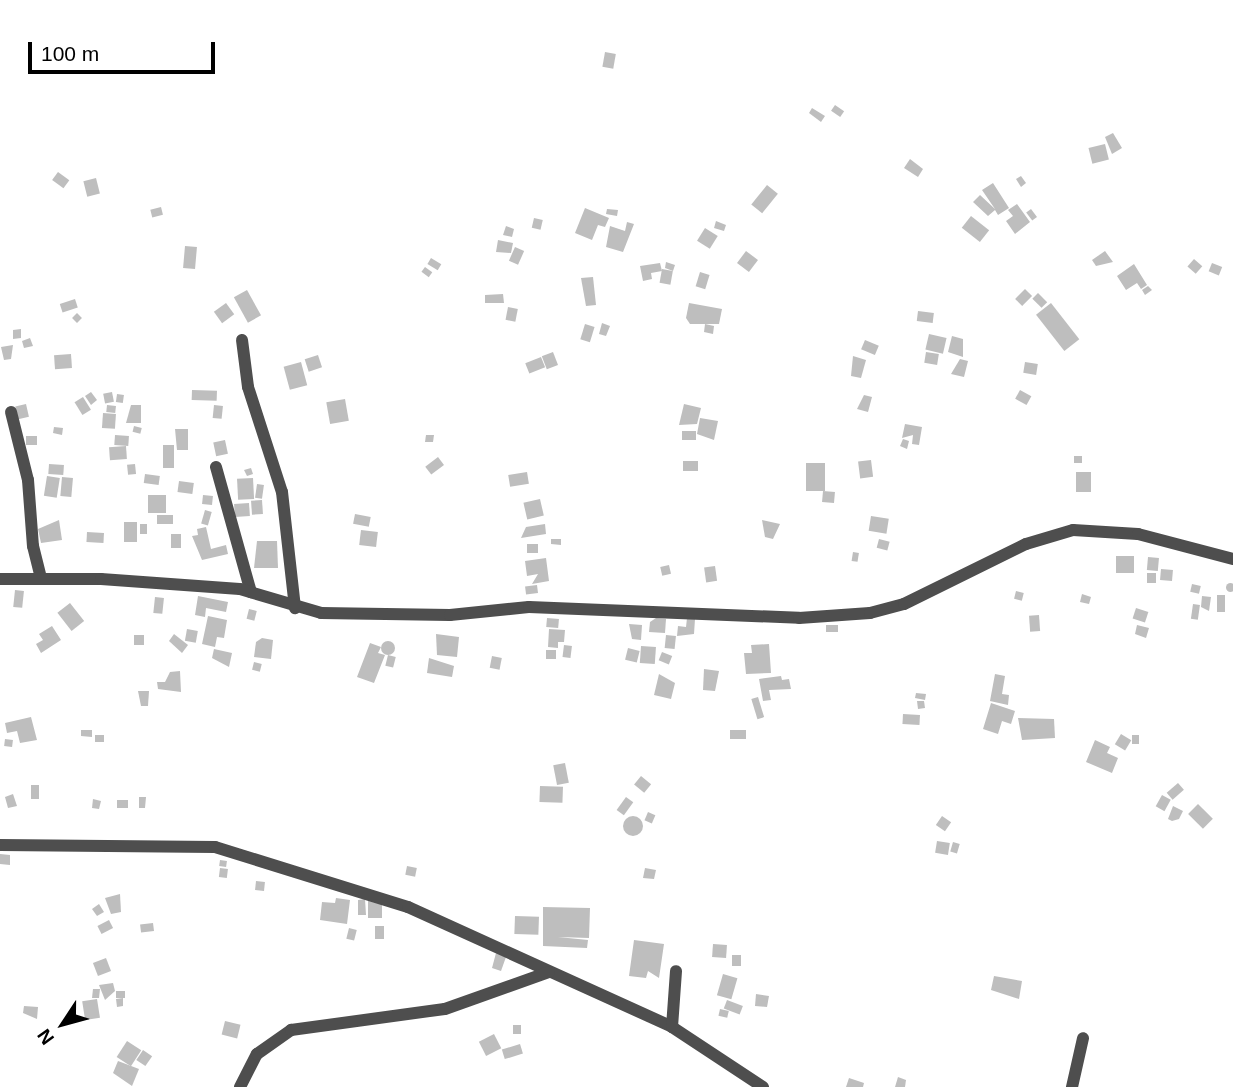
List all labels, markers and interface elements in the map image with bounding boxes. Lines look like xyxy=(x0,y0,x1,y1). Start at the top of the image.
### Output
scale bar xyxy=(32,28,219,72)
text: 100 m xyxy=(41,42,99,65)
north arrow xyxy=(28,989,98,1059)
text: N xyxy=(33,1025,58,1048)

